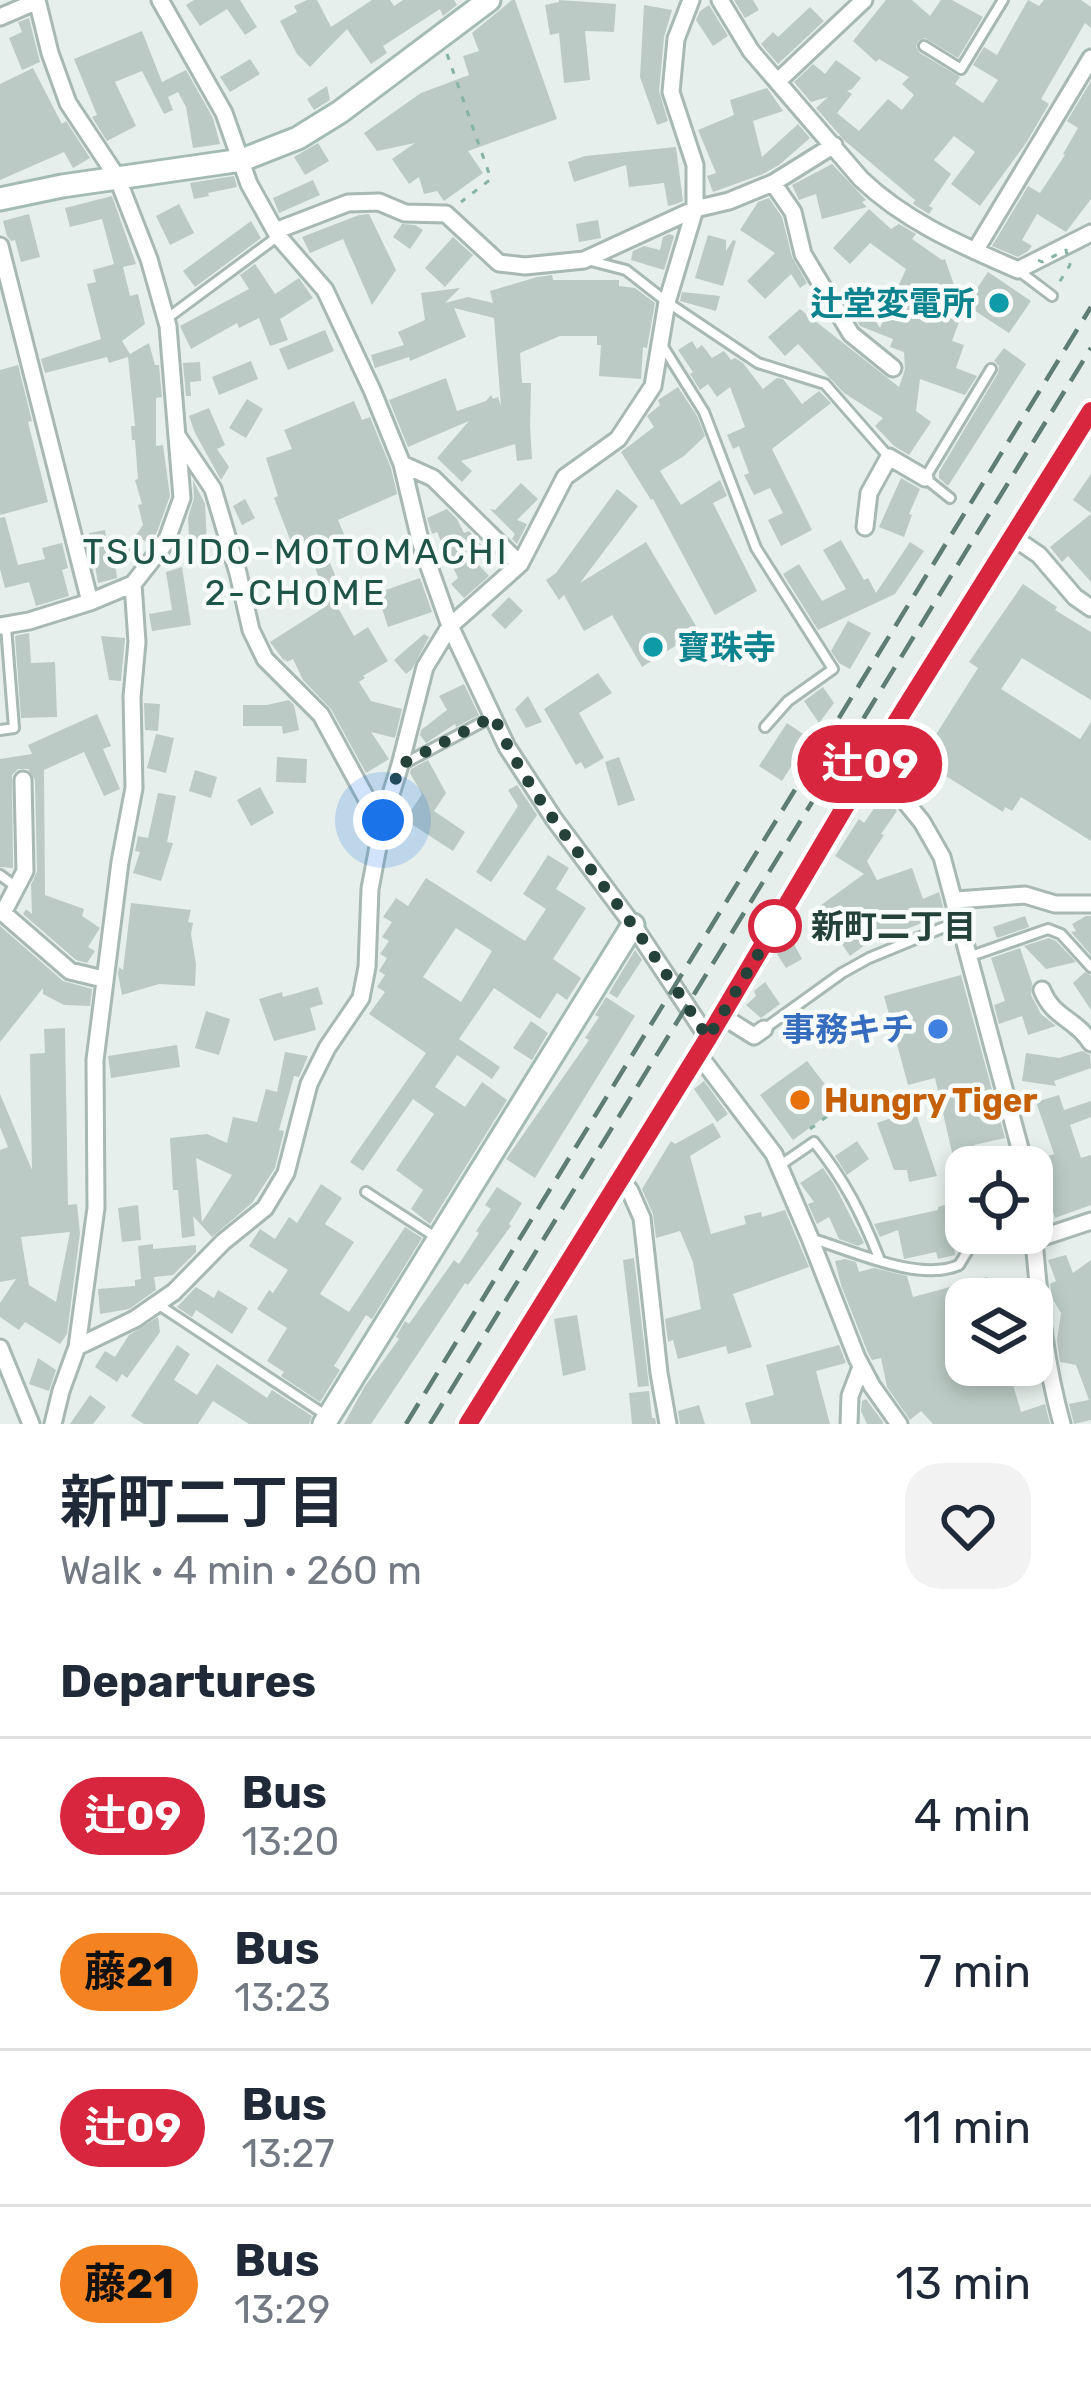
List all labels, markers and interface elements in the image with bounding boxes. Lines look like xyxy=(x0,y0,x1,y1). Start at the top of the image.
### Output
place label: 辻堂変電所 xyxy=(810,284,975,323)
marker: 辻堂変電所 xyxy=(986,290,1012,316)
district label: TSUJIDO-MOTOMACHI 2-CHOME xyxy=(82,530,510,614)
place label: 寶珠寺 xyxy=(677,628,776,667)
marker: 寶珠寺 xyxy=(640,634,666,660)
line badge: 辻09 xyxy=(801,725,939,803)
text: 辻09 xyxy=(821,739,919,789)
your location xyxy=(353,790,413,850)
marker: 新町二丁目 xyxy=(750,901,800,951)
place label: 新町二丁目 xyxy=(811,907,976,946)
place label: 事務キチ xyxy=(782,1010,914,1049)
marker: 事務キチ xyxy=(925,1016,951,1042)
place label: Hungry Tiger xyxy=(824,1081,1037,1120)
marker: Hungry Tiger xyxy=(787,1087,813,1113)
map controls xyxy=(945,1146,1053,1386)
button: locate xyxy=(945,1146,1053,1254)
button: layers xyxy=(945,1278,1053,1386)
button: heart xyxy=(905,1463,1031,1589)
text: 新町二丁目 xyxy=(60,1469,345,1536)
text: Walk · 4 min · 260 m xyxy=(60,1548,422,1594)
text: Departures xyxy=(60,1655,316,1708)
text: Bus xyxy=(241,1766,327,1819)
text: 4 min xyxy=(914,1789,1031,1842)
text: 辻09 xyxy=(84,1791,181,1841)
text: 13:20 xyxy=(241,1819,339,1865)
text: Bus xyxy=(234,1922,320,1975)
text: 7 min xyxy=(919,1945,1031,1998)
text: 藤21 xyxy=(84,1947,174,1997)
text: 13:23 xyxy=(234,1975,331,2021)
text: Bus xyxy=(241,2078,327,2131)
text: 11 min xyxy=(903,2101,1031,2154)
text: 辻09 xyxy=(84,2103,181,2153)
text: 13:27 xyxy=(241,2131,335,2177)
text: Bus xyxy=(234,2234,320,2287)
text: 13 min xyxy=(896,2257,1031,2310)
text: 藤21 xyxy=(84,2259,174,2309)
text: 13:29 xyxy=(234,2287,330,2333)

